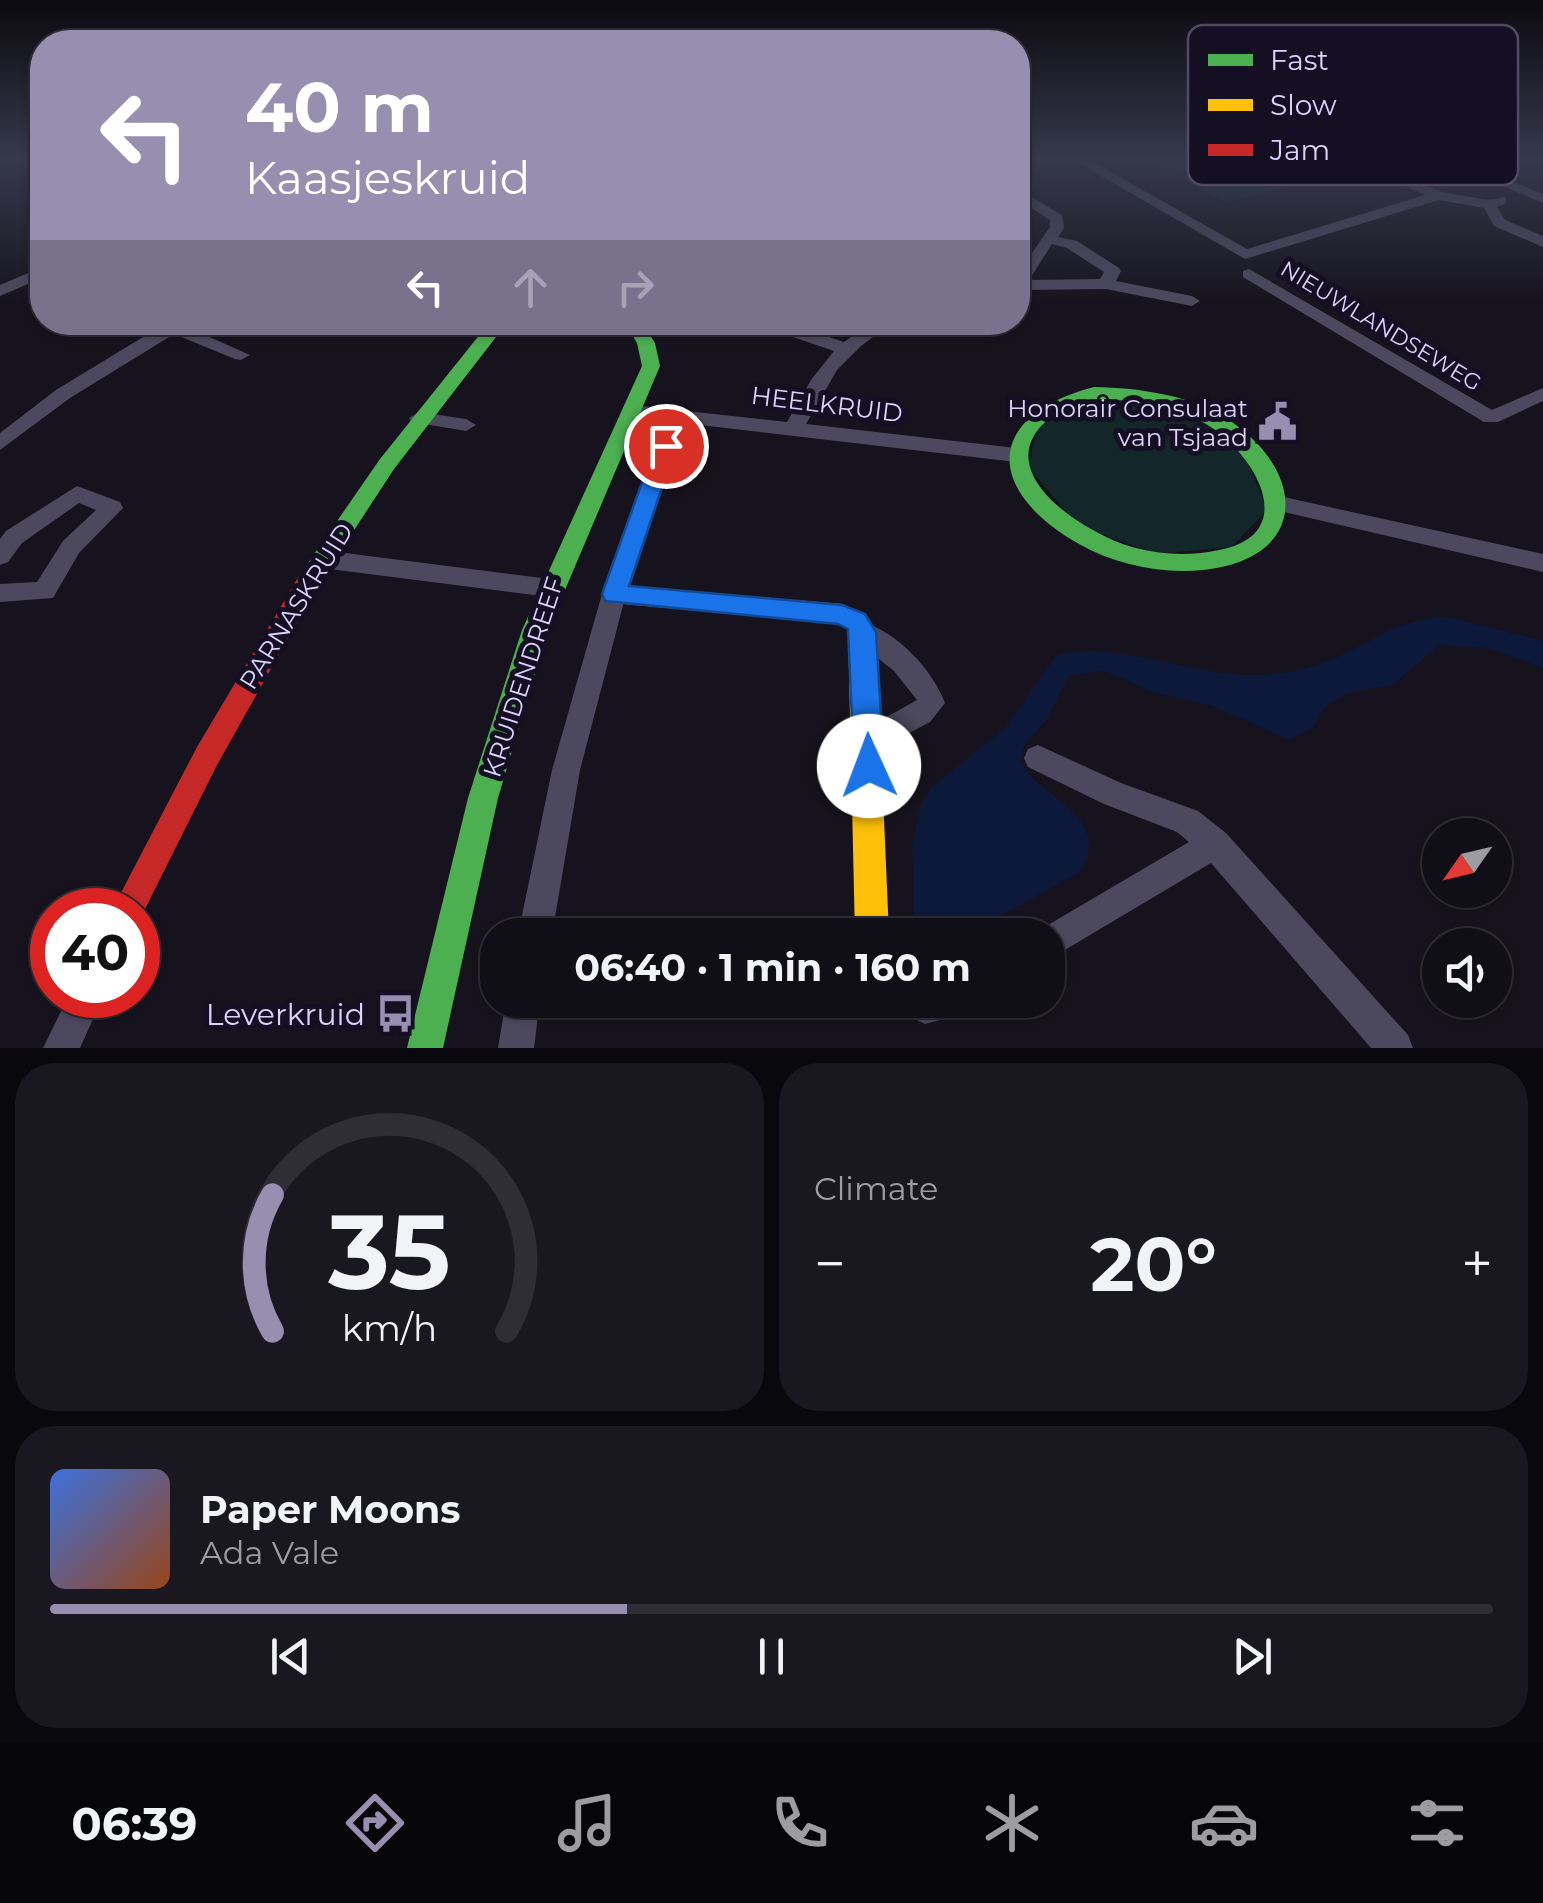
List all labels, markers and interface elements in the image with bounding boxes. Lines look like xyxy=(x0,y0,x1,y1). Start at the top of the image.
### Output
legend xyxy=(1188,25,1518,185)
text: Fast xyxy=(1270,43,1329,77)
text: 40 m xyxy=(245,64,434,150)
icon: left xyxy=(80,70,210,200)
text: Slow xyxy=(1270,88,1337,122)
text: Jam xyxy=(1269,133,1330,167)
text: Kaasjeskruid xyxy=(245,150,530,205)
street label: NIEUWLANDSEWEG xyxy=(1276,255,1486,397)
icon: left xyxy=(398,260,453,315)
icon: ahead xyxy=(503,260,558,315)
icon: right xyxy=(608,260,663,315)
street label: HEELKRUID xyxy=(750,380,904,428)
place label: Honorair Consulaat van Tsjaad xyxy=(1007,393,1248,452)
public building icon: Honorair Consulaat van Tsjaad xyxy=(1257,401,1299,443)
pin xyxy=(624,404,709,489)
icon: arrive xyxy=(639,419,694,474)
street label: PARNASKRUID xyxy=(233,517,359,695)
street label: KRUIDENDREEF xyxy=(476,573,570,781)
position arrow xyxy=(817,714,921,818)
north arrow xyxy=(1422,818,1512,908)
map controls xyxy=(1422,818,1512,1018)
speed limit sign: 40 xyxy=(30,888,160,1018)
button: sound xyxy=(1422,928,1512,1018)
text: 06:40 · 1 min · 160 m xyxy=(574,944,971,991)
bus stop icon: Leverkruid xyxy=(374,993,416,1035)
place label: Leverkruid xyxy=(206,996,365,1033)
text: Climate xyxy=(814,1169,938,1208)
text: 35 xyxy=(327,1188,451,1315)
text: 20° xyxy=(1090,1218,1217,1310)
text: − xyxy=(814,1230,846,1297)
text: + xyxy=(1461,1230,1493,1297)
text: km/h xyxy=(342,1306,437,1350)
text: Paper Moons xyxy=(200,1486,461,1533)
text: Ada Vale xyxy=(200,1533,339,1572)
icon: previous xyxy=(263,1629,318,1684)
icon: pause xyxy=(744,1629,799,1684)
icon: next xyxy=(1225,1629,1280,1684)
icon: directions xyxy=(340,1788,410,1858)
icon: music xyxy=(552,1788,622,1858)
icon: phone xyxy=(765,1788,835,1858)
icon: climate xyxy=(977,1788,1047,1858)
icon: car xyxy=(1189,1788,1259,1858)
icon: filters xyxy=(1402,1788,1472,1858)
text: 06:39 xyxy=(71,1796,198,1851)

